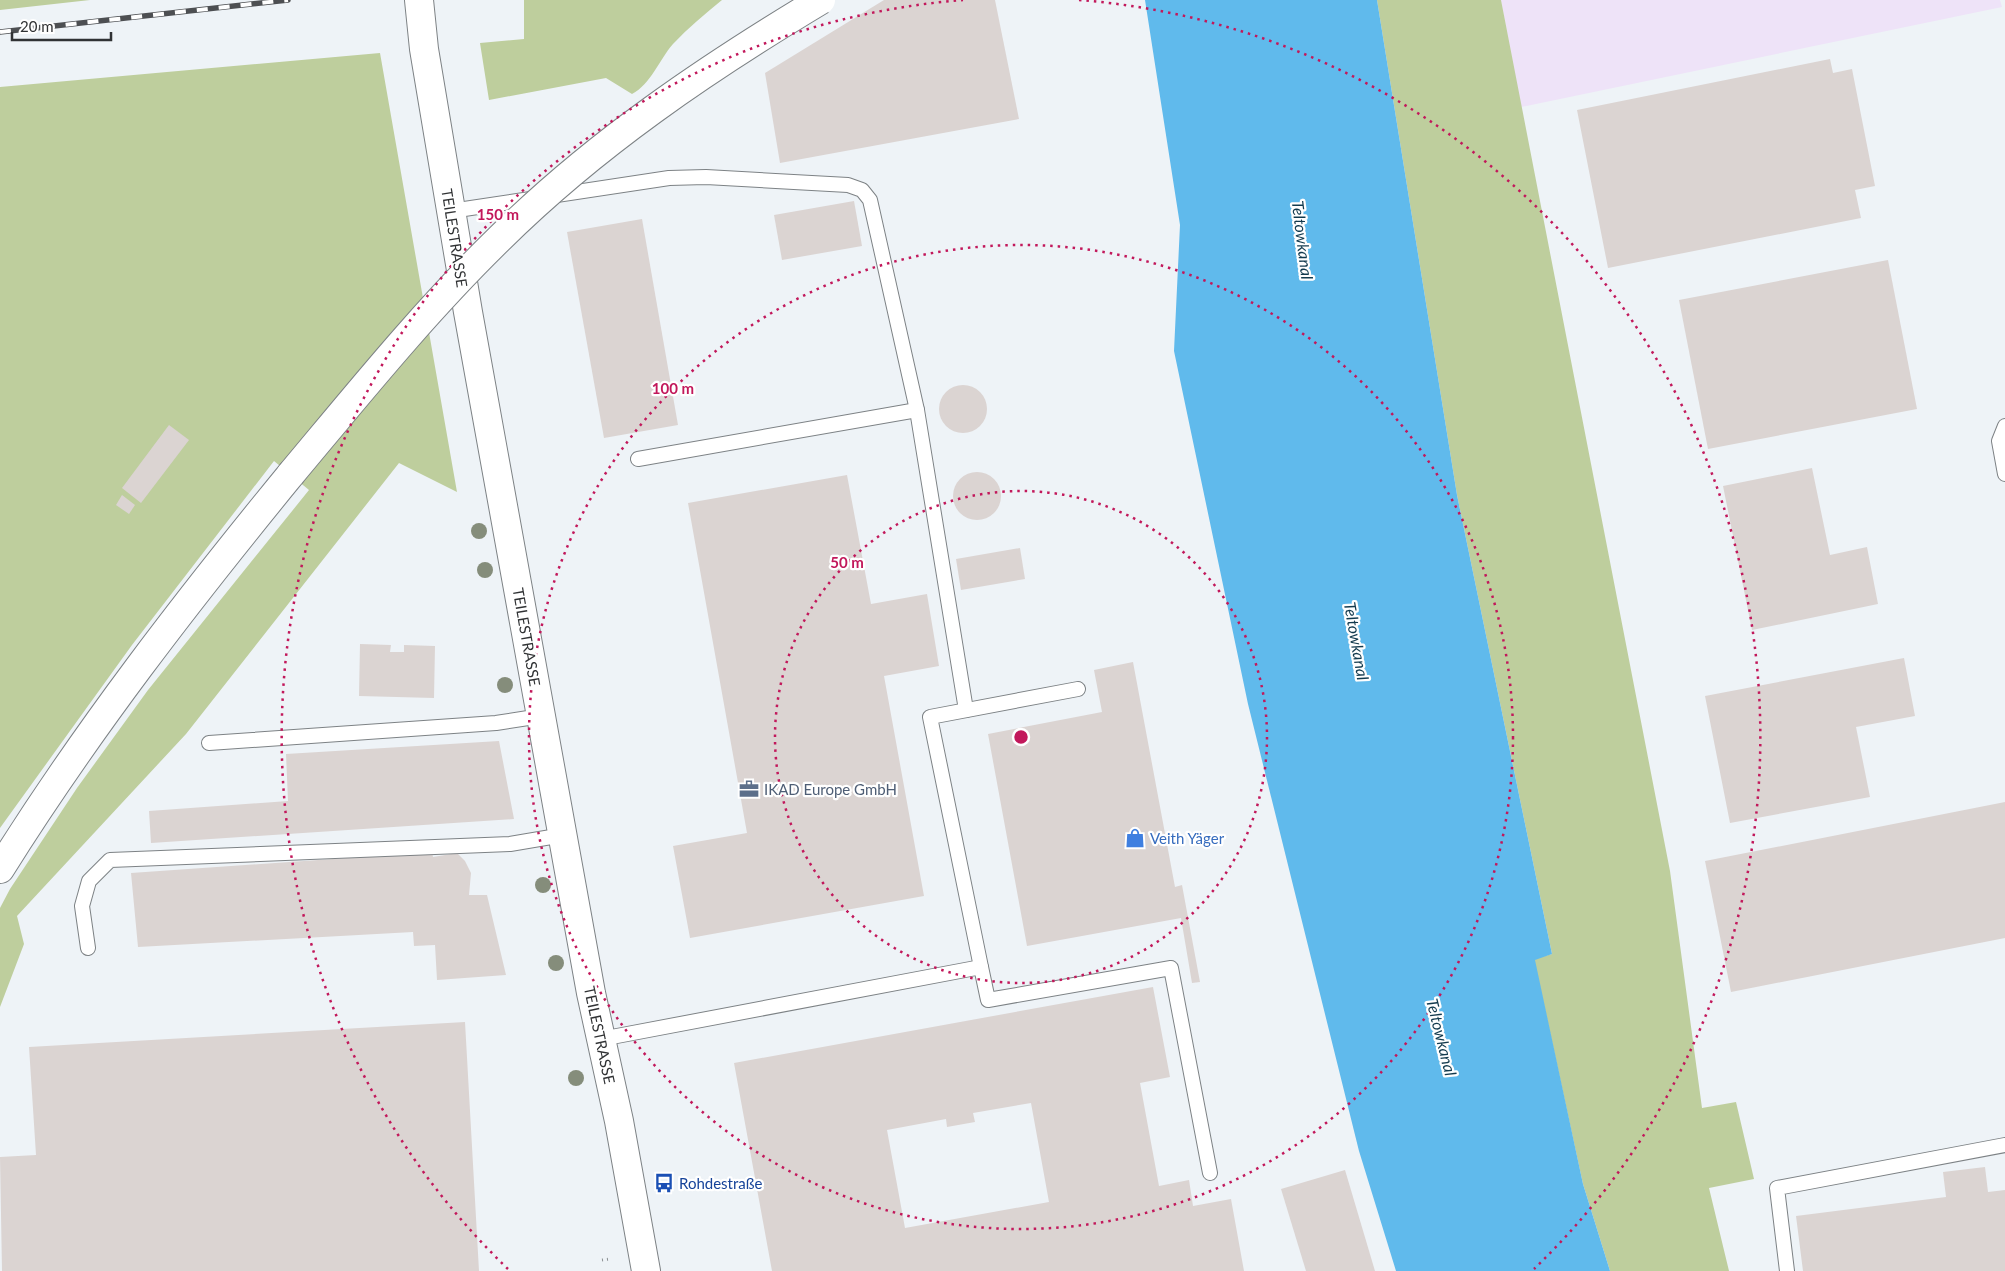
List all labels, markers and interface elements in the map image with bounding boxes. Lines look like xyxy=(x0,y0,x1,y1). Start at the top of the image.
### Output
scale bar xyxy=(12,10,111,42)
text: 20 m xyxy=(20,17,54,35)
street label: TEILESTRASSE xyxy=(438,187,472,289)
water label: Teltowkanal xyxy=(1289,200,1317,281)
text: 150 m xyxy=(477,205,519,223)
text: 100 m xyxy=(652,379,694,397)
text: 50 m xyxy=(830,553,864,571)
street label: TEILESTRASSE xyxy=(509,586,545,688)
water label: Teltowkanal xyxy=(1341,600,1373,682)
centre of rings xyxy=(1012,728,1030,746)
office icon: IKAD Europe GmbH xyxy=(738,778,760,800)
place label: IKAD Europe GmbH xyxy=(764,780,897,798)
shop icon: Veith Yäger xyxy=(1124,827,1146,849)
place label: Veith Yäger xyxy=(1150,829,1225,847)
street label: TEILESTRASSE xyxy=(581,984,619,1086)
water label: Teltowkanal xyxy=(1423,996,1461,1078)
bus stop icon: Rohdestraße xyxy=(653,1172,675,1194)
place label: Rohdestraße xyxy=(679,1174,762,1192)

